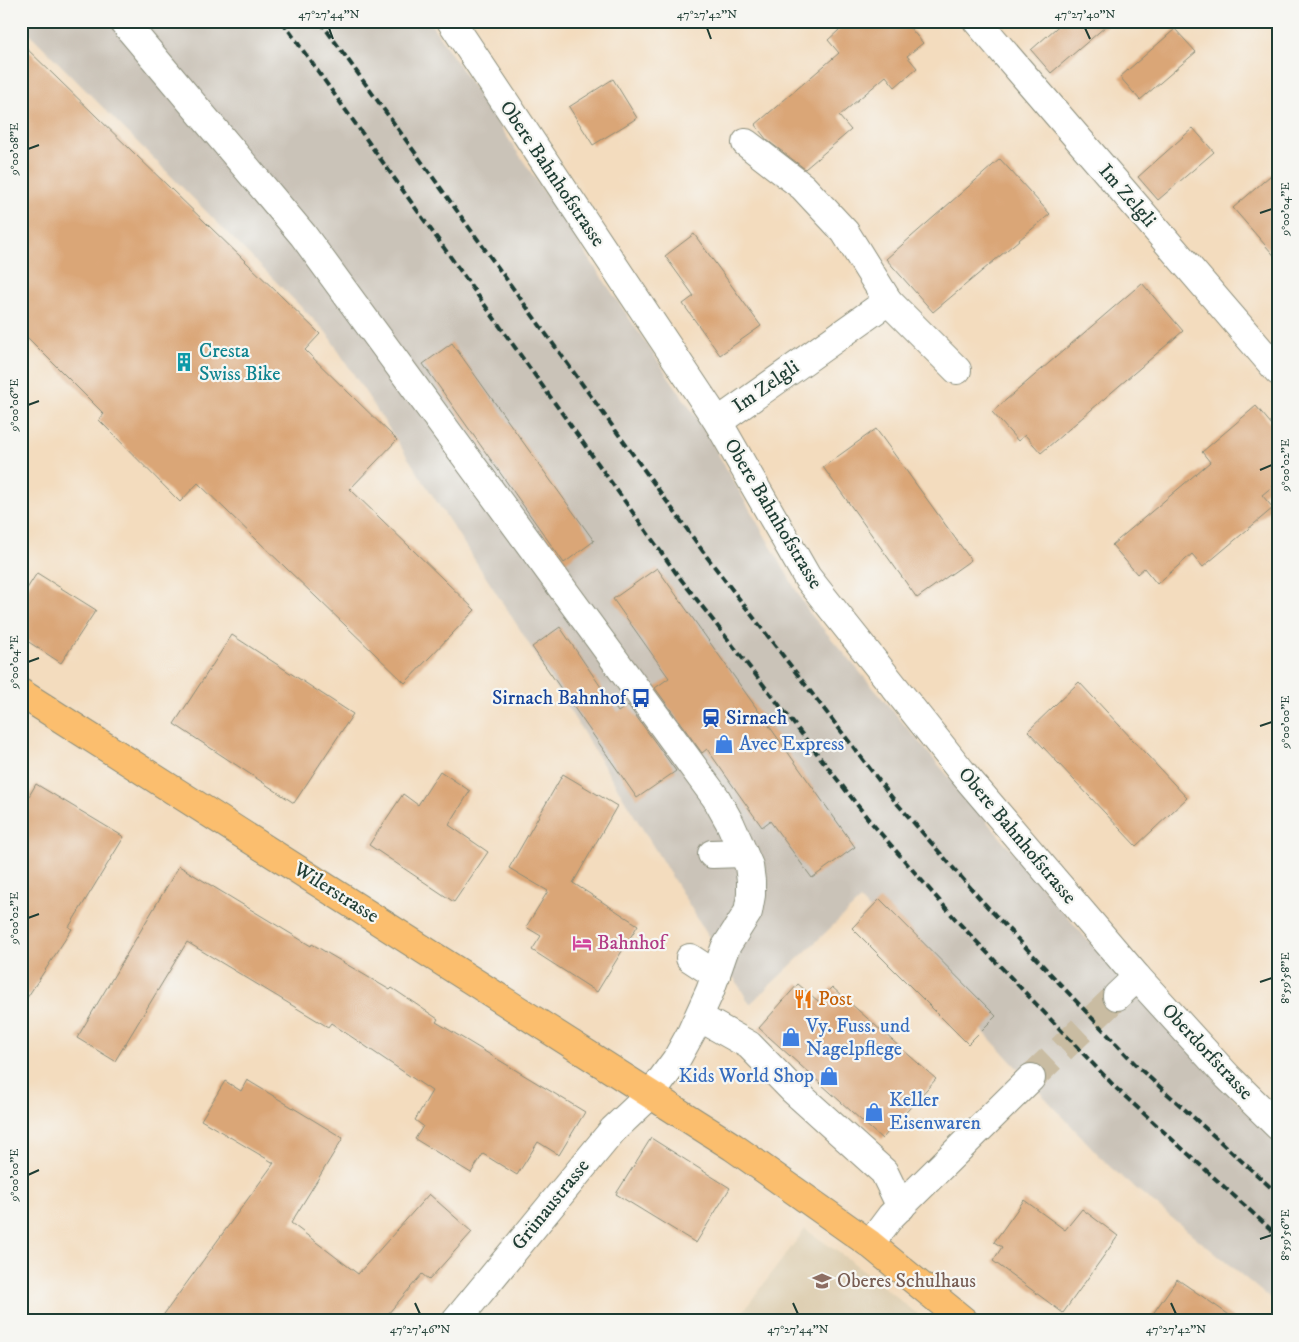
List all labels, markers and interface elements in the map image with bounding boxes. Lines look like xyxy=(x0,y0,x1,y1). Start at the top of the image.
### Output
text: 47°27'44"N xyxy=(298,7,360,22)
text: 47°27'42"N xyxy=(677,7,737,22)
text: 47°27'40"N xyxy=(1055,7,1116,22)
street label: Obere Bahnhofstrasse xyxy=(494,96,610,252)
text: 9°00'08"E xyxy=(7,122,22,176)
street label: Im Zelgli xyxy=(1093,159,1161,233)
text: 9°00'04"E xyxy=(1278,182,1293,237)
place label: Cresta Swiss Bike xyxy=(199,339,281,387)
building icon: Cresta Swiss Bike xyxy=(173,351,195,373)
street label: Im Zelgli xyxy=(728,355,804,419)
text: 9°00'06"E xyxy=(7,378,22,432)
street label: Obere Bahnhofstrasse xyxy=(718,434,828,594)
text: 9°00'02"E xyxy=(1278,438,1293,492)
text: 9°00'04"E xyxy=(7,635,22,690)
place label: Sirnach Bahnhof xyxy=(492,686,630,711)
bus stop icon: Sirnach Bahnhof xyxy=(630,687,652,709)
text: 9°00'00"E xyxy=(1278,695,1293,750)
place label: Sirnach xyxy=(726,706,788,731)
station icon: Sirnach xyxy=(700,707,722,729)
place label: Avec Express xyxy=(739,732,845,757)
shop icon: Avec Express xyxy=(713,733,735,755)
street label: Obere Bahnhofstrasse xyxy=(952,762,1082,910)
street label: Wilerstrasse xyxy=(288,856,383,929)
text: 9°00'02"E xyxy=(7,891,22,945)
place label: Bahnhof xyxy=(597,931,669,956)
hotel icon: Bahnhof xyxy=(571,932,593,954)
text: 8°59'58"E xyxy=(1278,952,1293,1004)
place label: Post xyxy=(818,987,852,1012)
restaurant icon: Post xyxy=(792,988,814,1010)
street label: Oberdorfstrasse xyxy=(1156,998,1258,1106)
place label: Vy. Fuss. und Nagelpflege xyxy=(805,1014,910,1062)
shop icon: Vy. Fuss. und Nagelpflege xyxy=(780,1026,802,1048)
place label: Kids World Shop xyxy=(679,1064,814,1089)
shop icon: Kids World Shop xyxy=(818,1065,840,1087)
place label: Keller Eisenwaren xyxy=(889,1088,982,1136)
shop icon: Keller Eisenwaren xyxy=(863,1101,885,1123)
text: 9°00'00"E xyxy=(7,1148,22,1203)
street label: Grünaustrasse xyxy=(507,1154,595,1256)
text: 8°59'56"E xyxy=(1278,1209,1293,1261)
place label: Oberes Schulhaus xyxy=(837,1269,976,1294)
school or university icon: Oberes Schulhaus xyxy=(811,1270,833,1292)
text: 47°27'46"N xyxy=(390,1322,450,1337)
text: 47°27'44"N xyxy=(767,1322,829,1337)
text: 47°27'42"N xyxy=(1146,1322,1206,1337)

